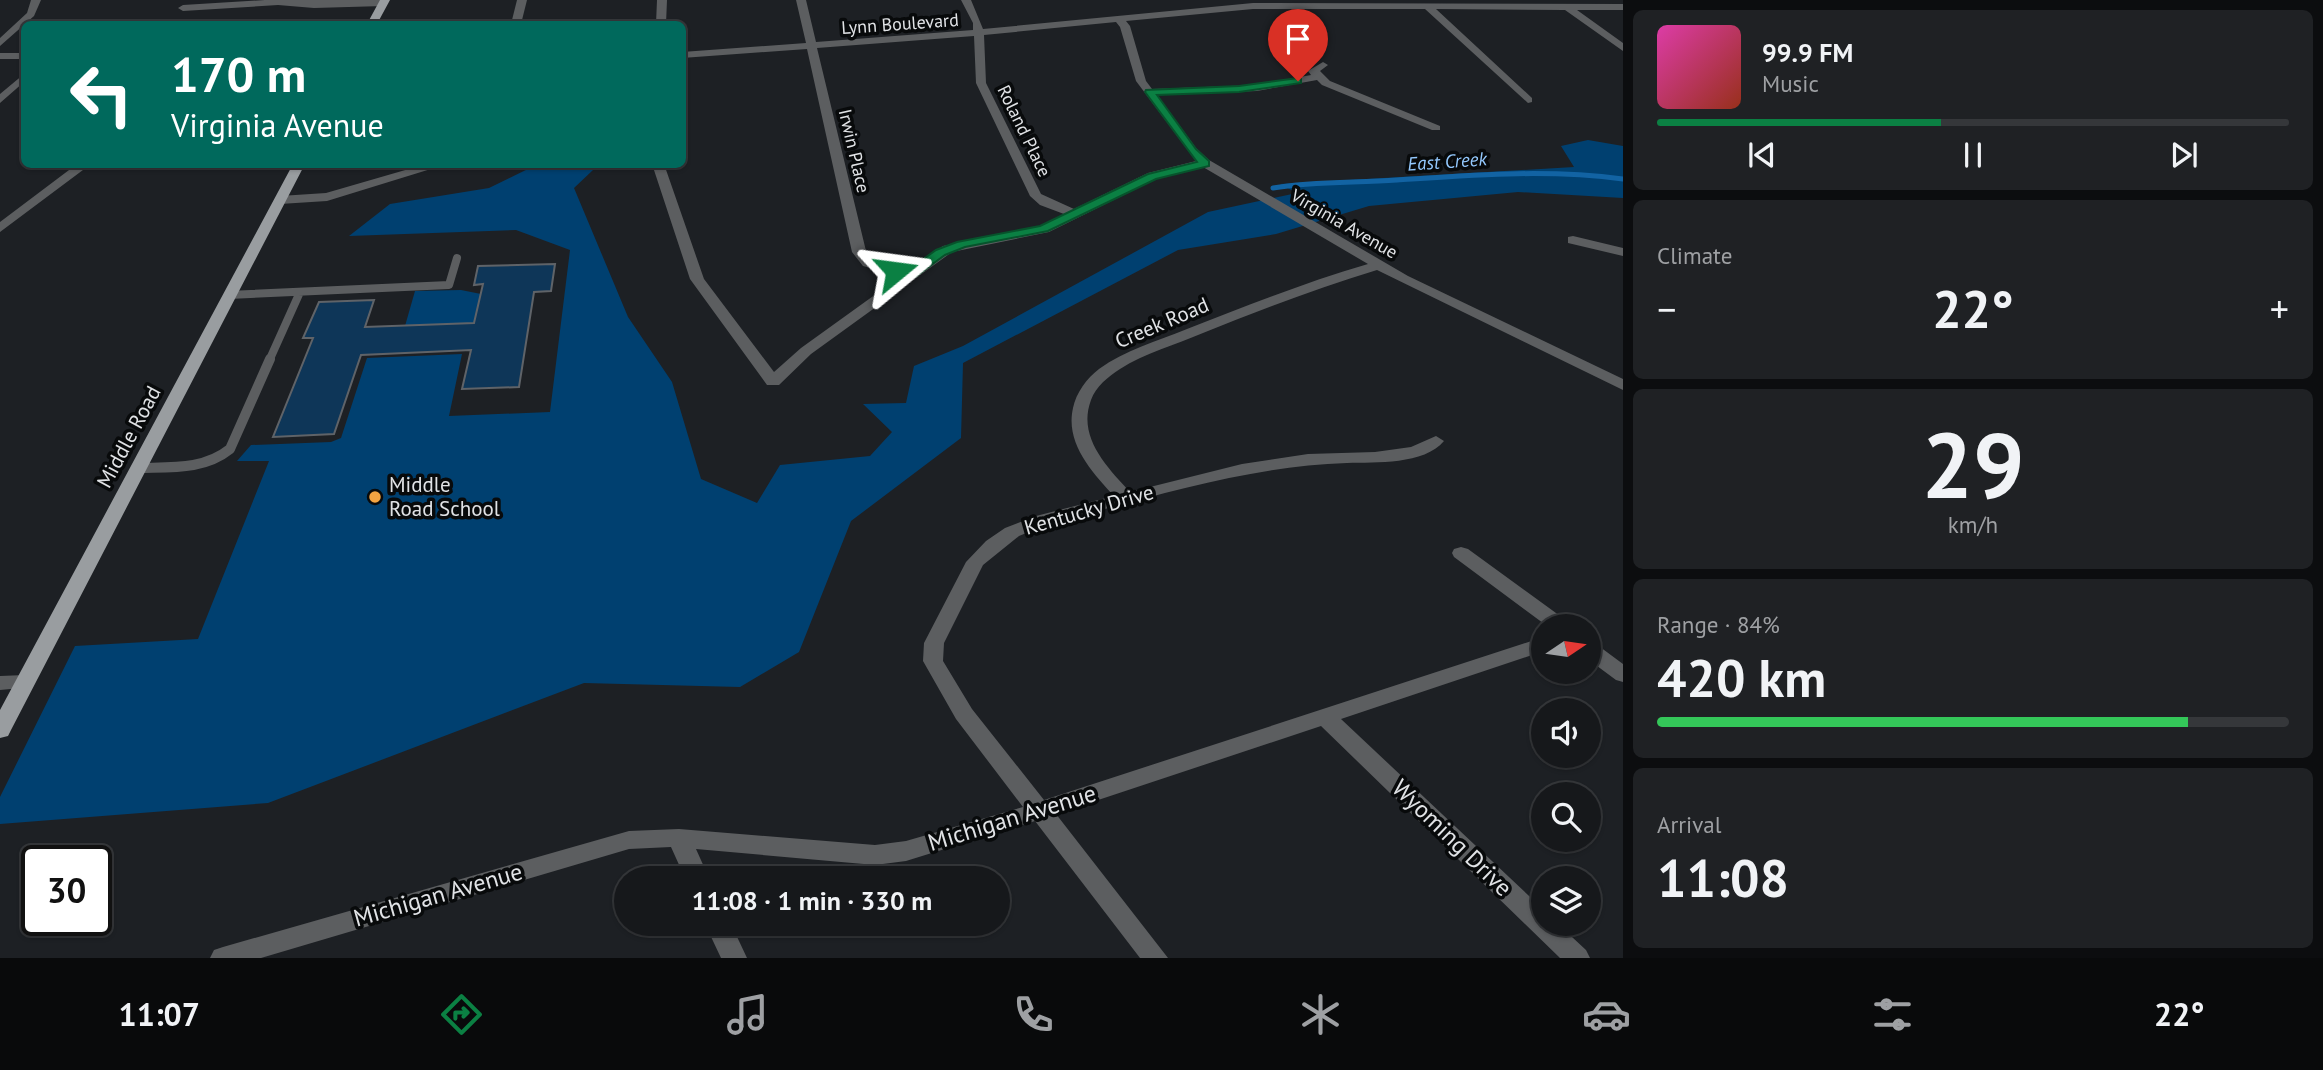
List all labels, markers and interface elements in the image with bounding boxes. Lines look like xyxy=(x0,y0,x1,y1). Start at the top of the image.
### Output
street label: Lynn Boulevard xyxy=(840,8,959,39)
pin xyxy=(1268,9,1328,81)
icon: arrive xyxy=(1279,20,1317,58)
text: 99.9 FM xyxy=(1762,36,1853,69)
text: 170 m xyxy=(171,42,306,106)
icon: left xyxy=(56,49,147,140)
text: Music xyxy=(1762,69,1819,98)
street label: Roland Place xyxy=(992,81,1057,180)
text: Virginia Avenue xyxy=(171,104,384,146)
street label: Irwin Place xyxy=(834,107,875,195)
icon: previous xyxy=(1743,136,1781,174)
icon: pause xyxy=(1954,136,1992,174)
icon: next xyxy=(2165,136,2203,174)
water label: East Creek xyxy=(1406,146,1489,176)
street label: Virginia Avenue xyxy=(1286,183,1402,263)
position arrow xyxy=(859,234,933,308)
text: Climate xyxy=(1657,241,1732,270)
text: 22° xyxy=(1932,275,2014,342)
text: − xyxy=(1657,284,1676,333)
text: + xyxy=(2270,284,2289,333)
street label: Creek Road xyxy=(1111,291,1213,354)
street label: Middle Road xyxy=(90,381,167,492)
text: 29 xyxy=(1921,405,2025,523)
place label: Middle Road School xyxy=(389,471,500,522)
street label: Kentucky Drive xyxy=(1021,478,1157,541)
marker: Middle Road School xyxy=(367,489,383,505)
text: km/h xyxy=(1948,510,1998,539)
text: Range · 84% xyxy=(1657,610,1780,639)
north arrow xyxy=(1531,614,1601,684)
map controls xyxy=(1531,614,1601,936)
text: 420 km xyxy=(1657,644,1826,711)
button: sound xyxy=(1531,698,1601,768)
street label: Wyoming Drive xyxy=(1386,773,1519,903)
street label: Michigan Avenue xyxy=(924,777,1100,858)
button: search xyxy=(1531,782,1601,852)
text: Arrival xyxy=(1657,810,1721,839)
text: 11:08 xyxy=(1657,844,1789,911)
speed limit sign: 30 xyxy=(21,845,112,936)
street label: Michigan Avenue xyxy=(350,856,526,933)
button: layers xyxy=(1531,866,1601,936)
text: 11:08 · 1 min · 330 m xyxy=(692,884,932,917)
icon: directions xyxy=(437,990,486,1039)
icon: music xyxy=(723,990,772,1039)
icon: phone xyxy=(1009,990,1058,1039)
icon: climate xyxy=(1296,990,1345,1039)
icon: car xyxy=(1582,990,1631,1039)
icon: filters xyxy=(1868,990,1917,1039)
text: 11:07 xyxy=(119,993,200,1035)
text: 22° xyxy=(2154,993,2204,1035)

